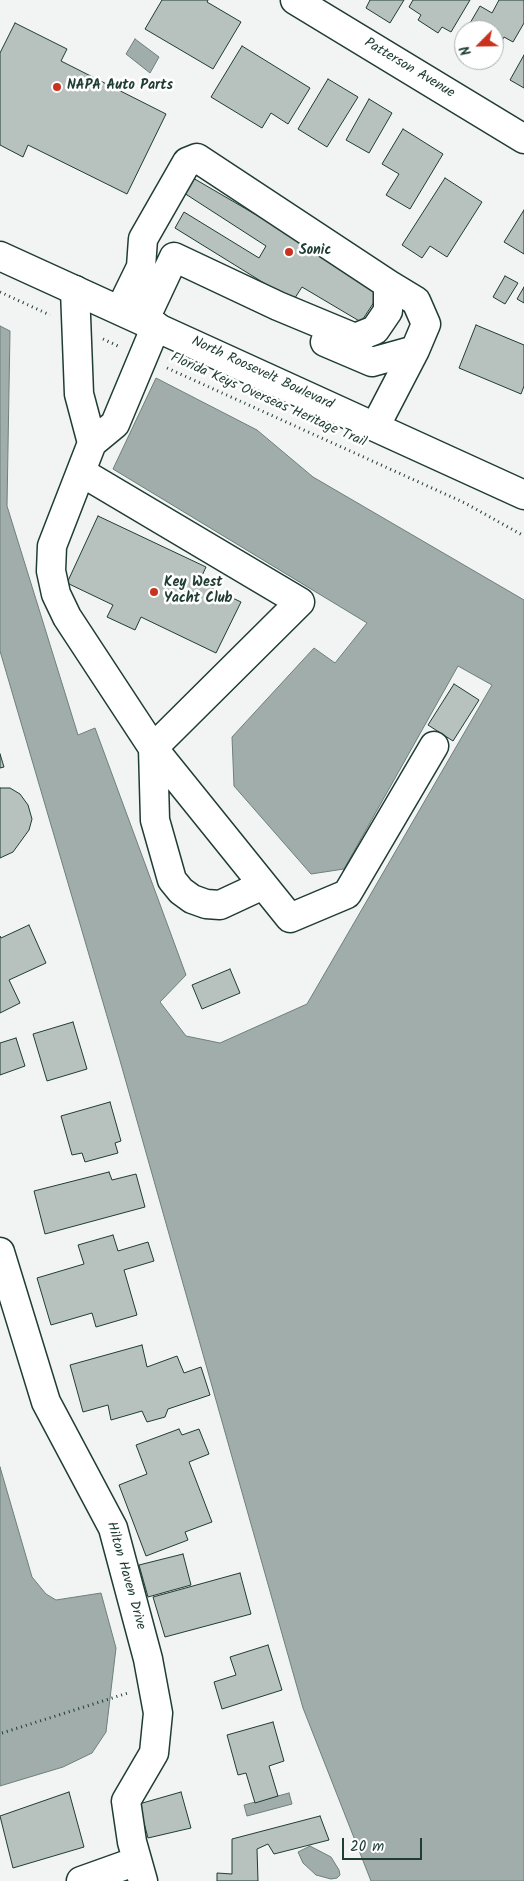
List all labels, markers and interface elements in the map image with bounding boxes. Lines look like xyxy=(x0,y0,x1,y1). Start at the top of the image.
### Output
north arrow xyxy=(454,20,504,70)
street label: Patterson Avenue xyxy=(361,35,457,103)
text: N xyxy=(454,42,478,59)
place label: NAPA Auto Parts xyxy=(67,79,173,95)
marker: NAPA Auto Parts xyxy=(51,81,63,93)
place label: Sonic xyxy=(299,244,331,260)
marker: Sonic xyxy=(283,246,295,258)
street label: North Roosevelt Boulevard xyxy=(188,334,336,414)
street label: Florida Keys Overseas Heritage Trail xyxy=(168,350,368,452)
place label: Key West Yacht Club xyxy=(164,576,233,608)
marker: Key West Yacht Club xyxy=(148,586,160,598)
street label: Hilton Haven Drive xyxy=(102,1520,148,1632)
scale bar xyxy=(344,1828,424,1860)
text: 20 m xyxy=(350,1835,384,1859)

